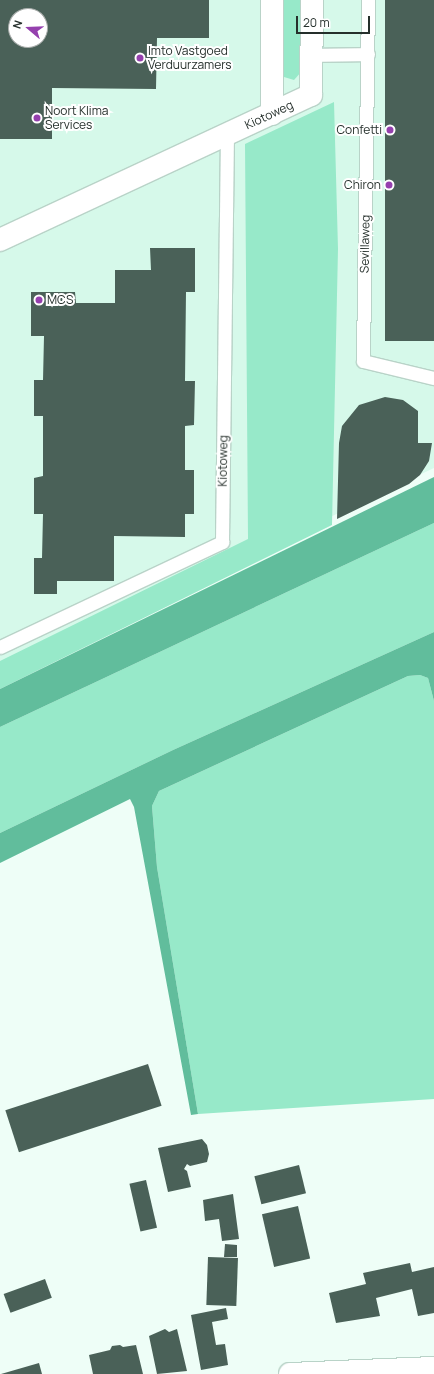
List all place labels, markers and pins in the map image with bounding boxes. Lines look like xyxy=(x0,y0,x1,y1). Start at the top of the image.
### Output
place label: Imto Vastgoed Verduurzamers xyxy=(148,44,232,72)
marker: Imto Vastgoed Verduurzamers xyxy=(135,53,145,63)
place label: Noort Klima Services xyxy=(45,104,109,132)
marker: Noort Klima Services xyxy=(32,113,42,123)
place label: Confetti xyxy=(336,123,382,137)
marker: Confetti xyxy=(385,125,395,135)
place label: Chiron xyxy=(344,178,381,192)
marker: Chiron xyxy=(384,180,394,190)
place label: MCS xyxy=(47,293,73,307)
marker: MCS xyxy=(34,295,44,305)

